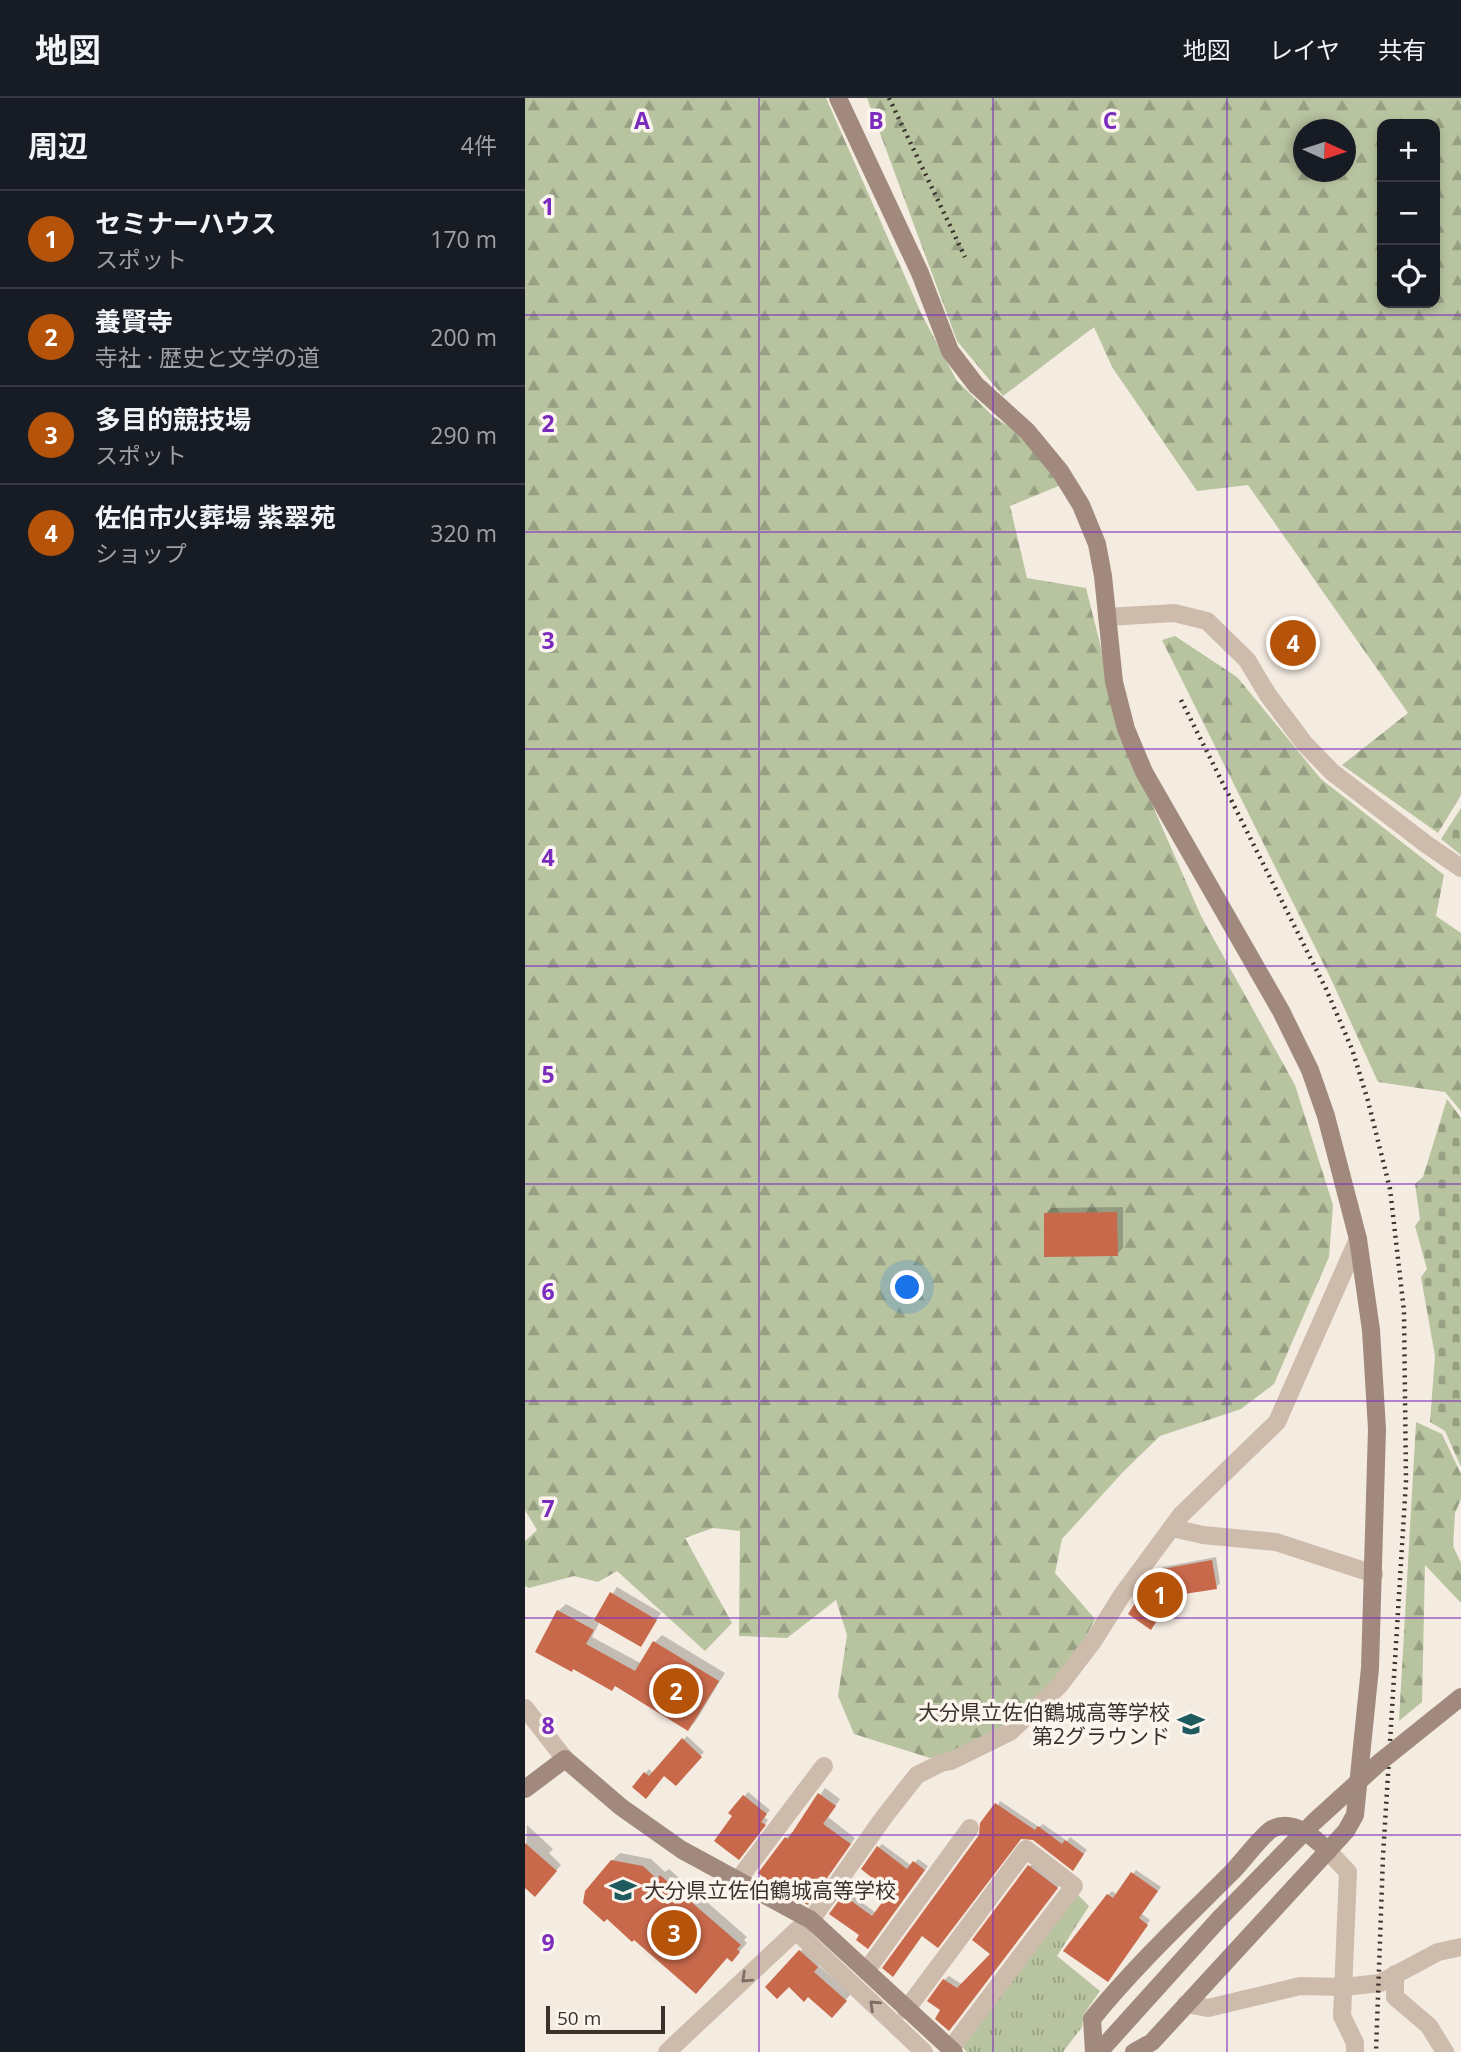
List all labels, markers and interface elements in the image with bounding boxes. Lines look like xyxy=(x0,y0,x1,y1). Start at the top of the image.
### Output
text: 地図 xyxy=(35,27,101,72)
text: 地図 xyxy=(1183,33,1231,66)
text: レイヤ xyxy=(1269,33,1340,66)
text: 共有 xyxy=(1378,33,1426,66)
text: A xyxy=(634,104,650,136)
text: B xyxy=(868,104,884,136)
text: C xyxy=(1103,104,1117,136)
north arrow xyxy=(1293,119,1356,182)
map controls xyxy=(1377,119,1440,308)
button: + xyxy=(1377,119,1440,182)
text: 周辺 xyxy=(28,125,88,166)
text: 4件 xyxy=(461,129,497,161)
button: − xyxy=(1377,182,1440,245)
text: 1 xyxy=(541,190,555,222)
text: セミナーハウス xyxy=(95,205,276,241)
text: 1 xyxy=(44,223,58,255)
text: 170 m xyxy=(430,223,497,255)
text: スポット xyxy=(95,243,187,275)
button: locate xyxy=(1377,245,1440,308)
text: 養賢寺 xyxy=(95,303,173,339)
text: 2 xyxy=(44,321,58,353)
text: 200 m xyxy=(430,321,497,353)
text: 寺社 · 歴史と文学の道 xyxy=(95,341,320,373)
text: 多目的競技場 xyxy=(95,401,251,437)
text: 2 xyxy=(541,407,555,439)
text: 3 xyxy=(44,419,58,451)
text: 290 m xyxy=(430,419,497,451)
text: スポット xyxy=(95,439,187,471)
text: 佐伯市火葬場 紫翠苑 xyxy=(95,499,336,535)
text: 4 xyxy=(44,517,58,549)
text: 320 m xyxy=(430,517,497,549)
text: ショップ xyxy=(95,537,187,569)
pin: 4 xyxy=(1270,617,1316,669)
text: 3 xyxy=(541,624,555,656)
text: 4 xyxy=(541,841,555,873)
text: 5 xyxy=(541,1058,555,1090)
your location xyxy=(890,1270,924,1304)
text: 6 xyxy=(541,1275,555,1307)
text: 7 xyxy=(541,1492,555,1524)
pin: 1 xyxy=(1137,1569,1183,1621)
pin: 2 xyxy=(653,1665,699,1717)
place label: 大分県立佐伯鶴城高等学校 第2グラウンド xyxy=(918,1698,1170,1750)
text: 8 xyxy=(541,1709,555,1741)
school or university icon: 大分県立佐伯鶴城高等学校 第2グラウンド xyxy=(1176,1709,1206,1739)
school or university icon: 大分県立佐伯鶴城高等学校 xyxy=(608,1875,638,1905)
place label: 大分県立佐伯鶴城高等学校 xyxy=(644,1876,896,1904)
pin: 3 xyxy=(651,1907,697,1959)
text: 9 xyxy=(541,1926,555,1958)
one-way arrow xyxy=(741,1970,754,1982)
one-way arrow xyxy=(869,2001,882,2014)
scale bar xyxy=(546,2003,665,2035)
text: 50 m xyxy=(557,2005,601,2031)

